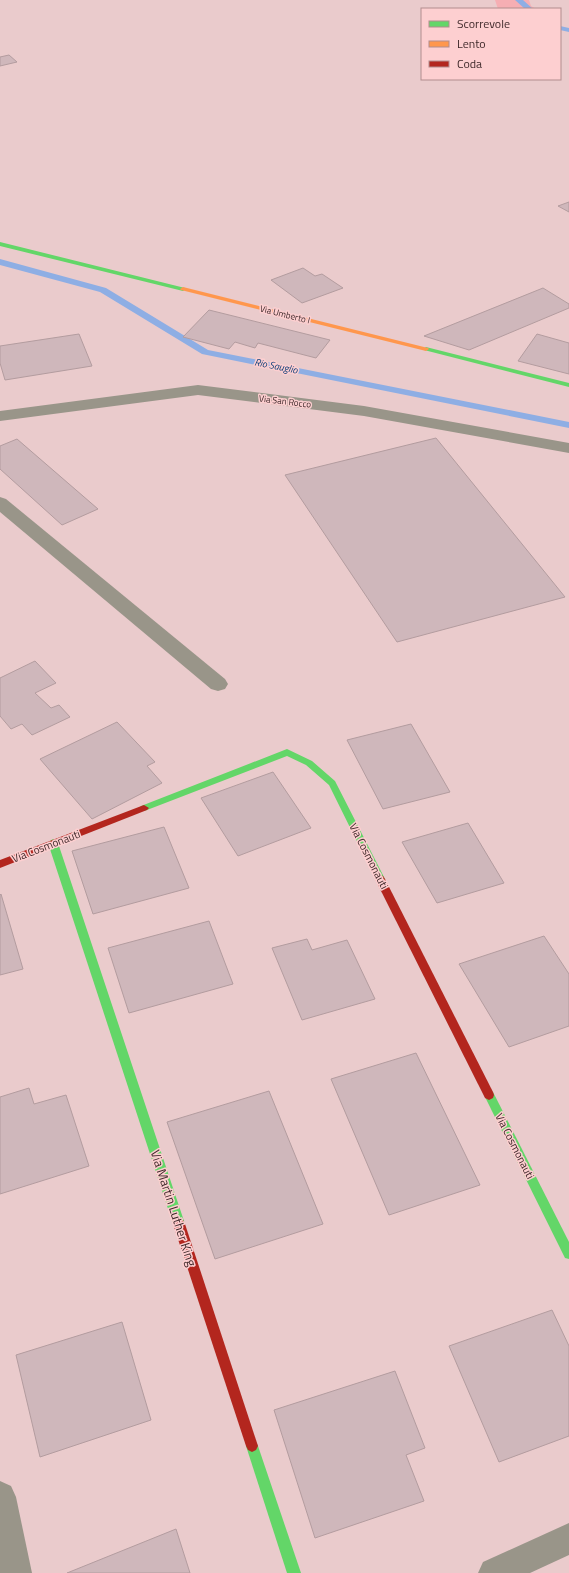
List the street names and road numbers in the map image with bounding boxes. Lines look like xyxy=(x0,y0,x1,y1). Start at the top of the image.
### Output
street label: Via Umberto I xyxy=(258,301,312,327)
street label: Via San Rocco xyxy=(258,391,312,411)
street label: Via Cosmonauti xyxy=(346,820,392,892)
street label: Via Cosmonauti xyxy=(9,826,83,866)
street label: Via Cosmonauti xyxy=(492,1110,538,1182)
street label: Via Martin Luther King xyxy=(146,1147,202,1269)

